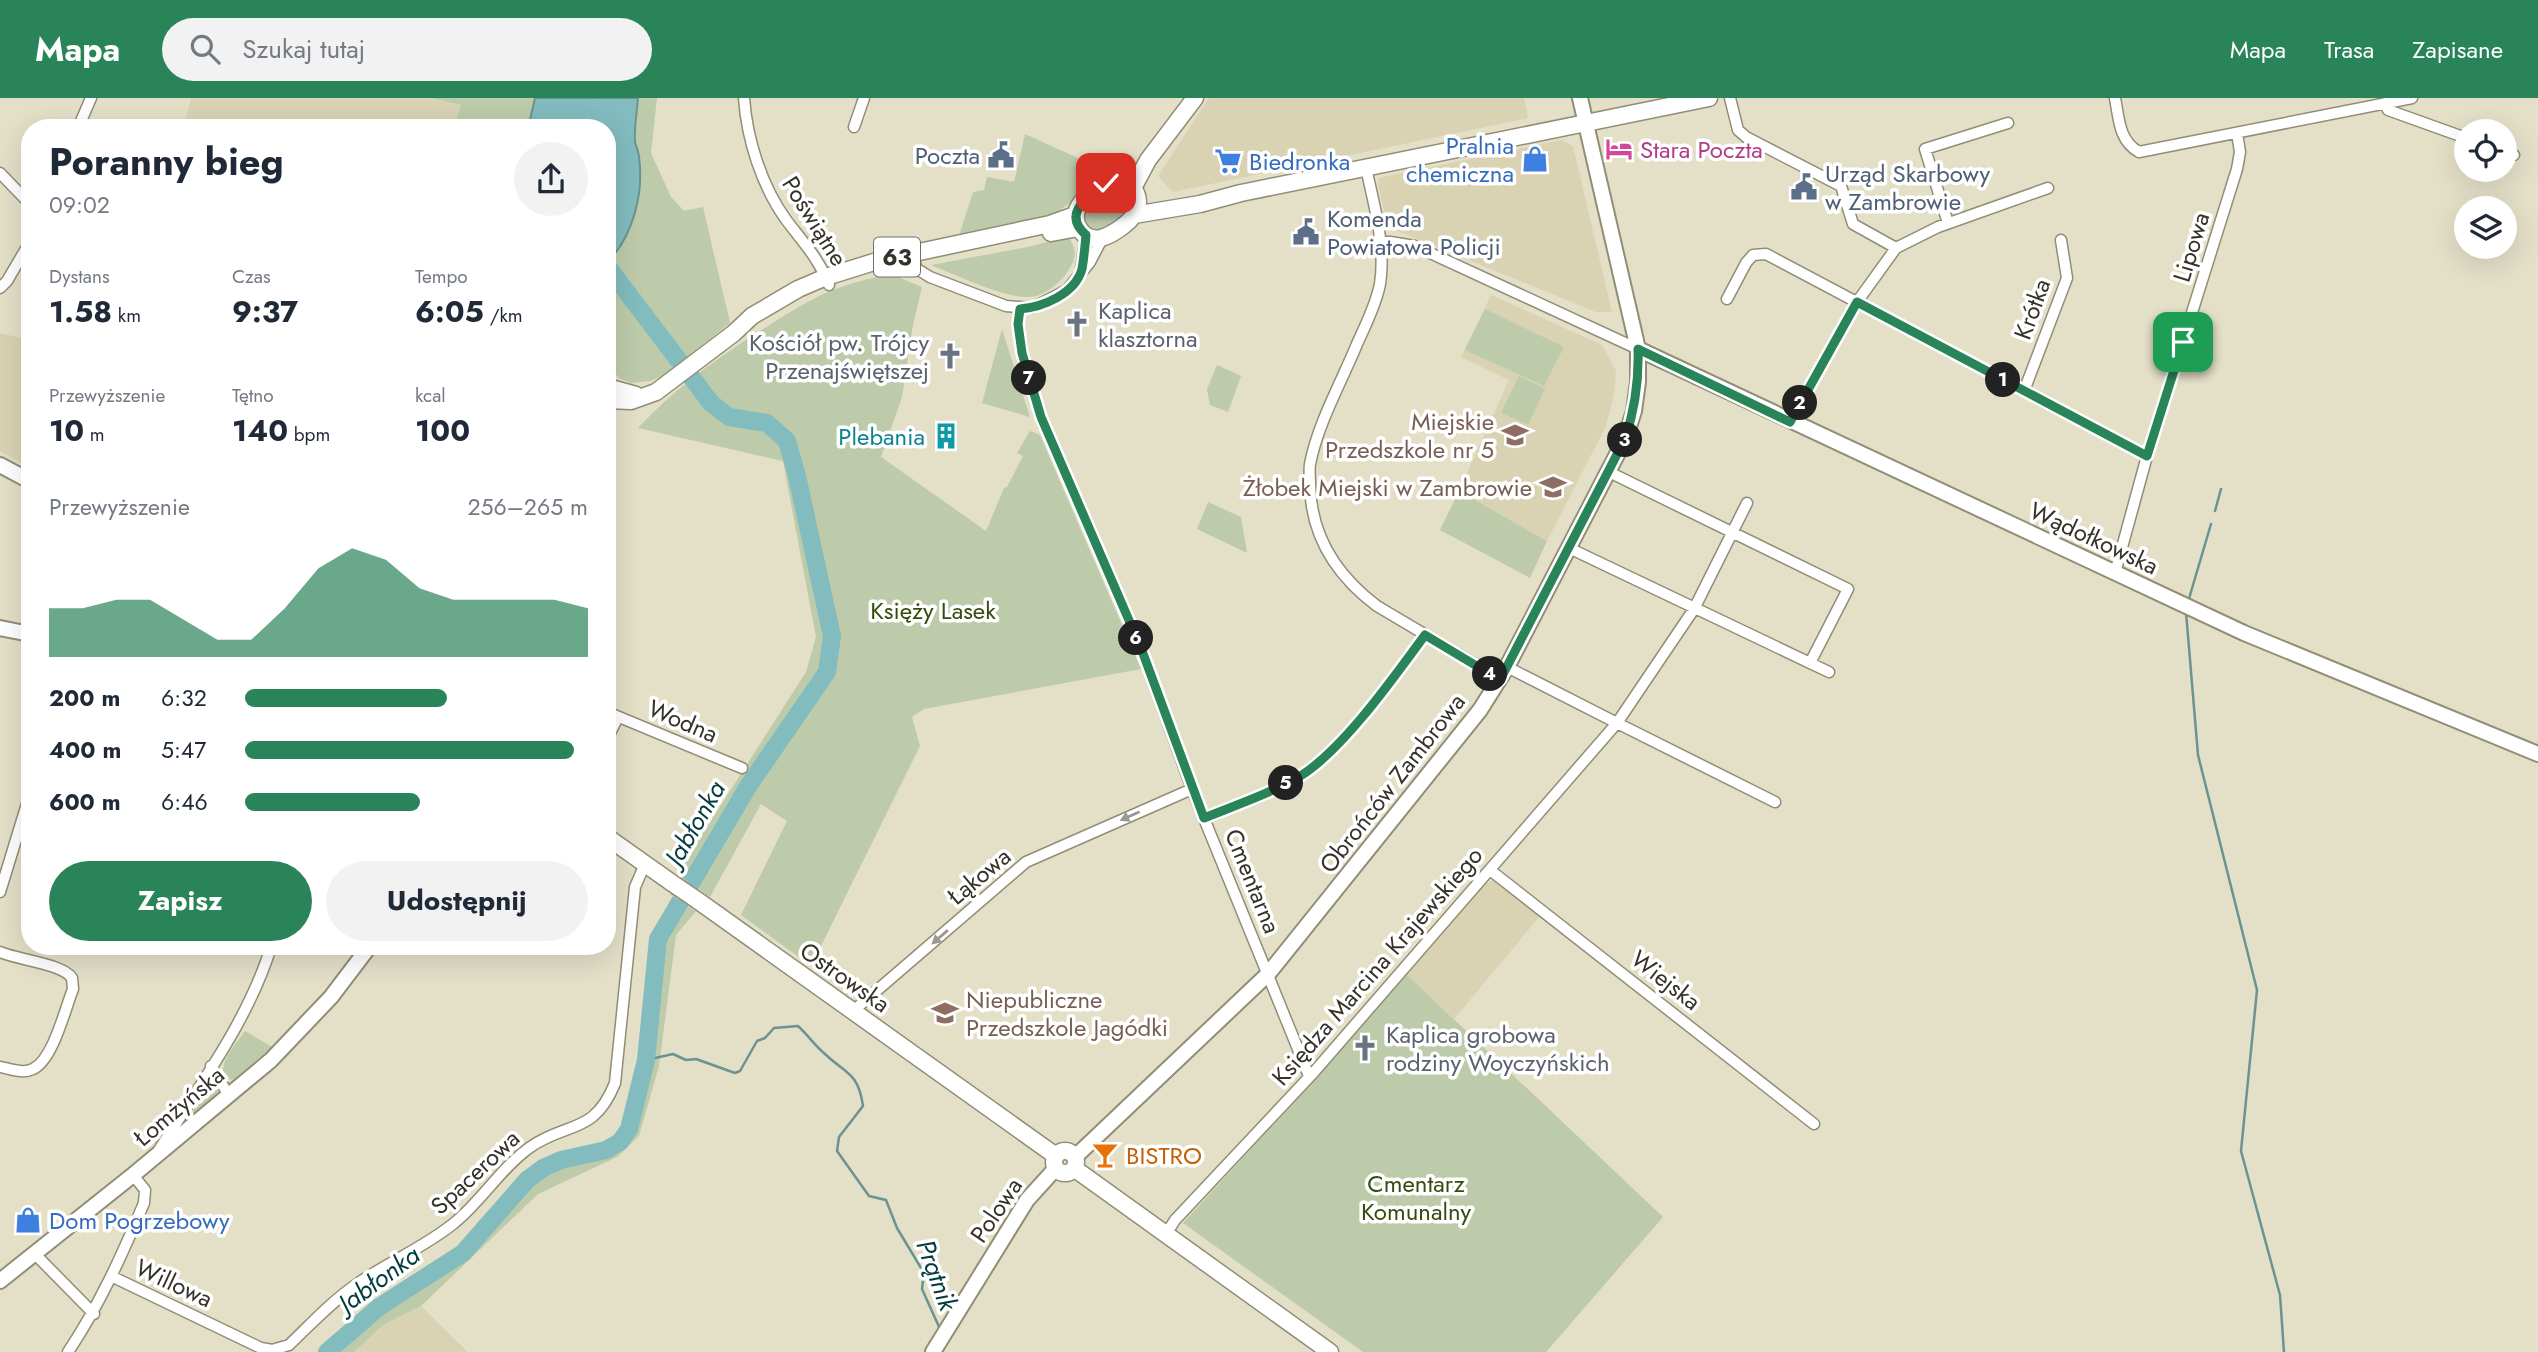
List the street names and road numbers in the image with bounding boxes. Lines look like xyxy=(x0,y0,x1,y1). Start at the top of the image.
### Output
street label: Poświątne xyxy=(774,169,856,273)
street label: Lipowa xyxy=(2164,208,2218,286)
road number: 63 xyxy=(874,238,920,276)
street label: Krótka xyxy=(2005,274,2059,344)
street label: Wądołkowska xyxy=(2024,493,2164,583)
street label: Obrońców Zambrowa xyxy=(1311,686,1473,880)
street label: Wodna xyxy=(643,691,723,751)
street label: Cmentarna xyxy=(1216,824,1290,938)
street label: Łąkowa xyxy=(939,839,1018,914)
street label: Księdza Marcina Krajewskiego xyxy=(1263,839,1491,1093)
street label: Ostrowska xyxy=(793,933,897,1021)
street label: Wiejska xyxy=(1624,942,1708,1018)
street label: Łomżyńska xyxy=(125,1058,232,1155)
street label: Spacerowa xyxy=(423,1121,527,1223)
street label: Polowa xyxy=(961,1171,1031,1249)
street label: Willowa xyxy=(130,1250,218,1316)

